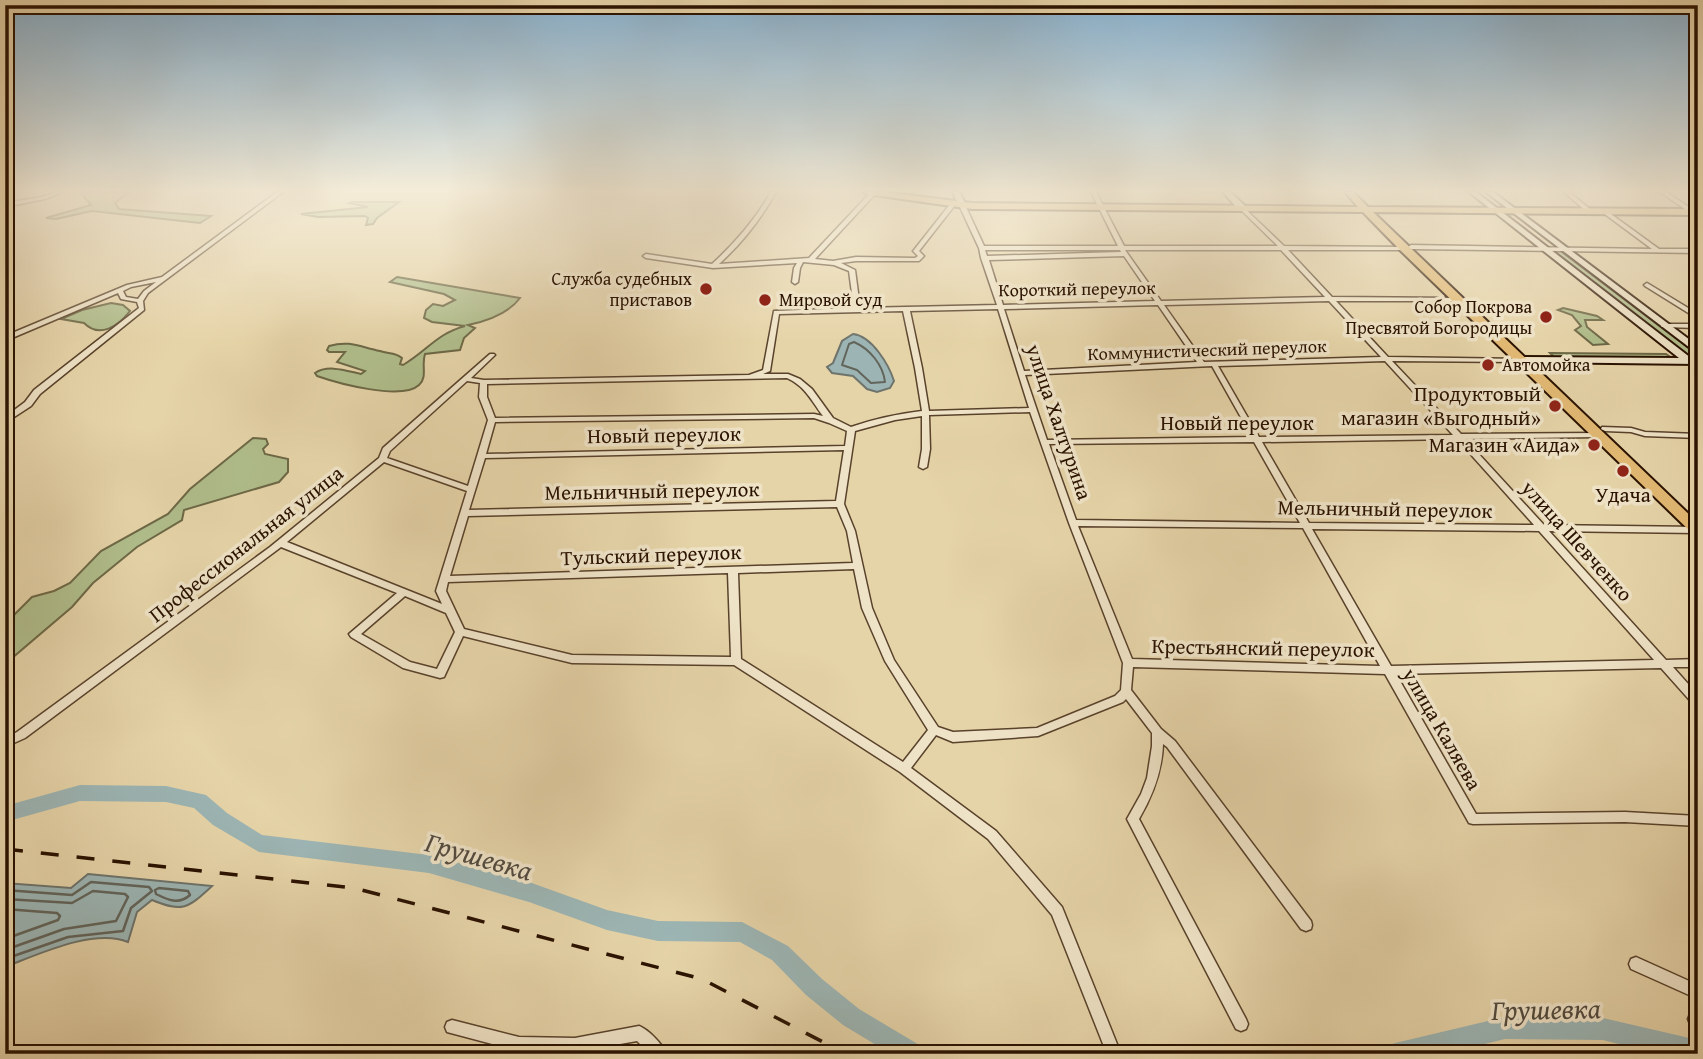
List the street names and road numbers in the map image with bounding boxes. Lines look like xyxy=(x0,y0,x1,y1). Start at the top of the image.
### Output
street label: Короткий переулок xyxy=(998,274,1156,303)
street label: Коммунистический переулок xyxy=(1087,332,1327,367)
street label: улица Халтурина xyxy=(1018,339,1101,504)
street label: Новый переулок xyxy=(1160,407,1314,438)
street label: Новый переулок xyxy=(587,418,741,451)
street label: Профессиональная улица xyxy=(142,458,349,629)
street label: улица Шевченко xyxy=(1514,472,1640,608)
street label: Мельничный переулок xyxy=(544,473,760,508)
street label: Мельничный переулок xyxy=(1277,491,1493,526)
street label: Тульский переулок xyxy=(560,536,742,573)
street label: Крестьянский переулок xyxy=(1151,630,1375,665)
street label: улица Каляева xyxy=(1394,661,1490,796)

